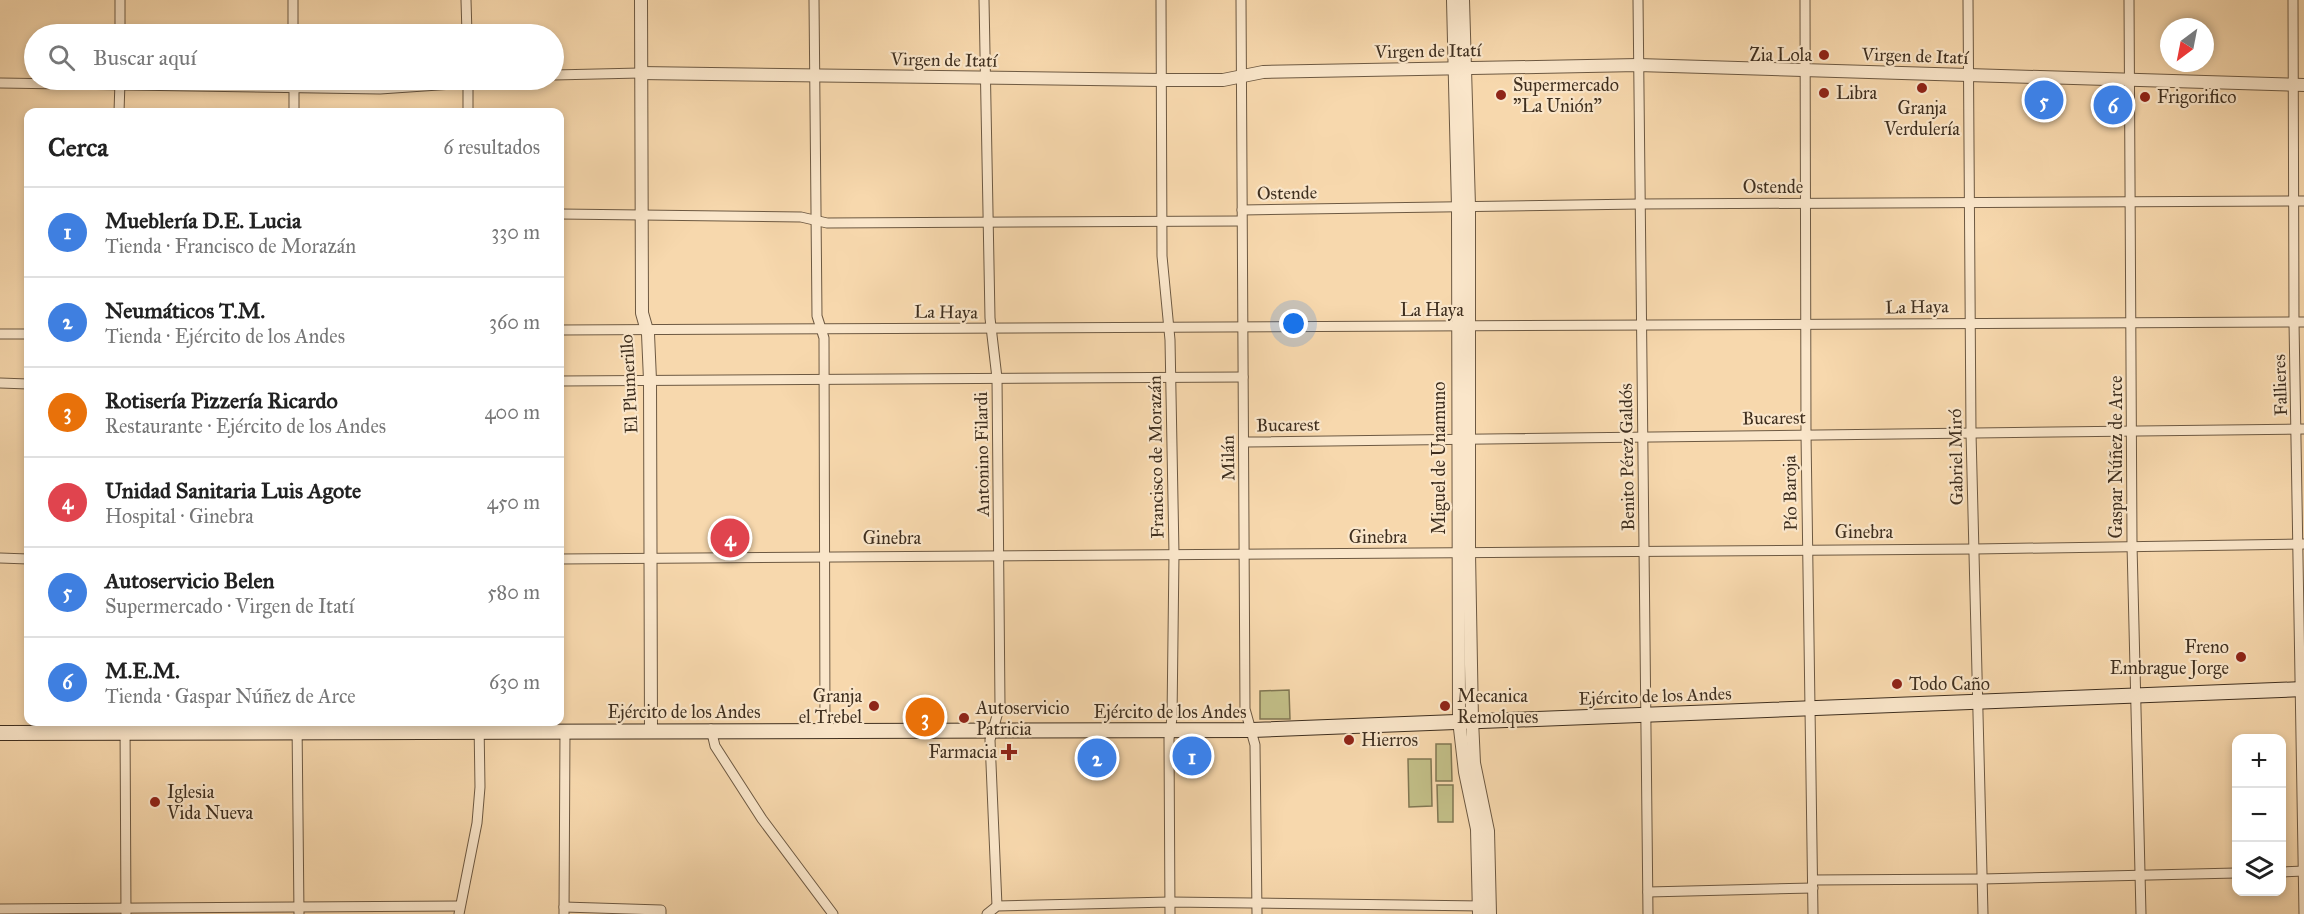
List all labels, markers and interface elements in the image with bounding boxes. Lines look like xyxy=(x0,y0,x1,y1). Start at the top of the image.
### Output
north arrow xyxy=(2160,18,2214,72)
search box xyxy=(24,24,564,90)
street label: Virgen de Itatí xyxy=(1373,39,1483,64)
icon: search xyxy=(45,41,78,74)
street label: Virgen de Itatí xyxy=(1860,43,1970,70)
text: Buscar aquí xyxy=(93,44,196,71)
place label: Zia Lola xyxy=(1749,44,1812,66)
street label: Virgen de Itatí xyxy=(889,48,999,73)
marker: Zia Lola xyxy=(1817,48,1831,62)
place label: Supermercado "La Unión" xyxy=(1513,74,1619,117)
pin: 5 xyxy=(2024,78,2064,122)
marker: Granja Verdulería xyxy=(1915,81,1929,95)
place label: Libra xyxy=(1836,82,1878,104)
pin: 6 xyxy=(2094,82,2132,128)
marker: Libra xyxy=(1817,86,1831,100)
place label: Frigorifico xyxy=(2157,86,2237,109)
marker: Supermercado "La Unión" xyxy=(1494,88,1508,102)
marker: Frigorifico xyxy=(2138,90,2152,104)
place label: Granja Verdulería xyxy=(1883,97,1960,140)
text: Cerca xyxy=(48,131,108,163)
text: 6 resultados xyxy=(443,135,540,159)
street label: Ostende xyxy=(1743,176,1803,198)
street label: Ostende xyxy=(1257,181,1317,205)
text: Mueblería D.E. Lucia xyxy=(105,207,301,234)
text: 1 xyxy=(64,220,71,244)
text: 330 m xyxy=(491,220,540,244)
text: Tienda · Francisco de Morazán xyxy=(105,234,356,258)
street label: La Haya xyxy=(1885,295,1949,319)
text: Neumáticos T.M. xyxy=(105,297,265,324)
street label: La Haya xyxy=(1400,299,1464,321)
street label: La Haya xyxy=(914,300,978,324)
your location xyxy=(1279,309,1308,338)
text: 2 xyxy=(63,310,72,334)
text: 360 m xyxy=(489,310,540,334)
text: Tienda · Ejército de los Andes xyxy=(105,324,345,348)
street label: El Plumerillo xyxy=(615,334,643,434)
street label: Fallieres xyxy=(2268,354,2292,416)
street label: Francisco de Morazán xyxy=(1144,375,1168,539)
street label: Gaspar Núñez de Arce xyxy=(2105,376,2127,538)
street label: Miguel de Unamuno xyxy=(1428,381,1451,535)
street label: Benito Pérez Galdós xyxy=(1615,383,1639,531)
text: Rotisería Pizzería Ricardo xyxy=(105,387,338,414)
street label: Antonino Filardi xyxy=(970,391,994,518)
text: 3 xyxy=(64,400,72,424)
text: 400 m xyxy=(484,400,540,424)
street label: Bucarest xyxy=(1742,406,1807,430)
street label: Gabriel Miró xyxy=(1944,408,1968,506)
street label: Bucarest xyxy=(1256,413,1321,437)
text: Restaurante · Ejército de los Andes xyxy=(105,414,386,438)
street label: Milán xyxy=(1217,435,1239,481)
street label: Pío Baroja xyxy=(1778,455,1802,531)
text: Unidad Sanitaria Luis Agote xyxy=(105,477,361,504)
text: 4 xyxy=(62,490,73,514)
text: 450 m xyxy=(487,490,540,514)
text: Hospital · Ginebra xyxy=(105,504,254,528)
pin: 4 xyxy=(710,516,750,560)
street label: Ginebra xyxy=(1835,521,1894,543)
street label: Ginebra xyxy=(1349,526,1408,548)
street label: Ginebra xyxy=(863,527,922,549)
text: Autoservicio Belen xyxy=(105,567,275,594)
text: 5 xyxy=(63,580,72,604)
text: 580 m xyxy=(487,580,540,604)
text: Supermercado · Virgen de Itatí xyxy=(105,594,354,618)
place label: Freno Embrague Jorge xyxy=(2110,636,2229,680)
marker: Freno Embrague Jorge xyxy=(2234,650,2248,664)
text: M.E.M. xyxy=(105,657,180,684)
text: 6 xyxy=(62,670,73,694)
text: 630 m xyxy=(489,670,540,694)
place label: Todo Caño xyxy=(1909,673,1990,695)
marker: Todo Caño xyxy=(1890,677,1904,691)
street label: Ejército de los Andes xyxy=(1578,682,1732,710)
text: Tienda · Gaspar Núñez de Arce xyxy=(105,684,356,708)
place label: Granja el Trebel xyxy=(799,685,862,728)
place label: Mecanica Remolques xyxy=(1457,685,1538,729)
pin: 3 xyxy=(906,694,944,740)
place label: Autoservicio Patricia xyxy=(975,697,1069,740)
marker: Granja el Trebel xyxy=(867,699,881,713)
marker: Mecanica Remolques xyxy=(1438,699,1452,713)
street label: Ejército de los Andes xyxy=(607,701,761,723)
street label: Ejército de los Andes xyxy=(1093,701,1247,723)
marker: Autoservicio Patricia xyxy=(957,711,971,725)
place label: Hierros xyxy=(1361,729,1418,751)
marker: Hierros xyxy=(1342,733,1356,747)
pin: 1 xyxy=(1172,734,1212,778)
map controls xyxy=(2232,734,2286,896)
button: + xyxy=(2232,734,2286,788)
pin: 2 xyxy=(1078,736,1116,780)
place label: Farmacia xyxy=(928,741,997,763)
marker: Farmacia xyxy=(1002,745,1016,759)
place label: Iglesia Vida Nueva xyxy=(166,781,253,824)
button: − xyxy=(2232,788,2286,842)
marker: Iglesia Vida Nueva xyxy=(148,795,162,809)
button: layers xyxy=(2232,842,2286,896)

